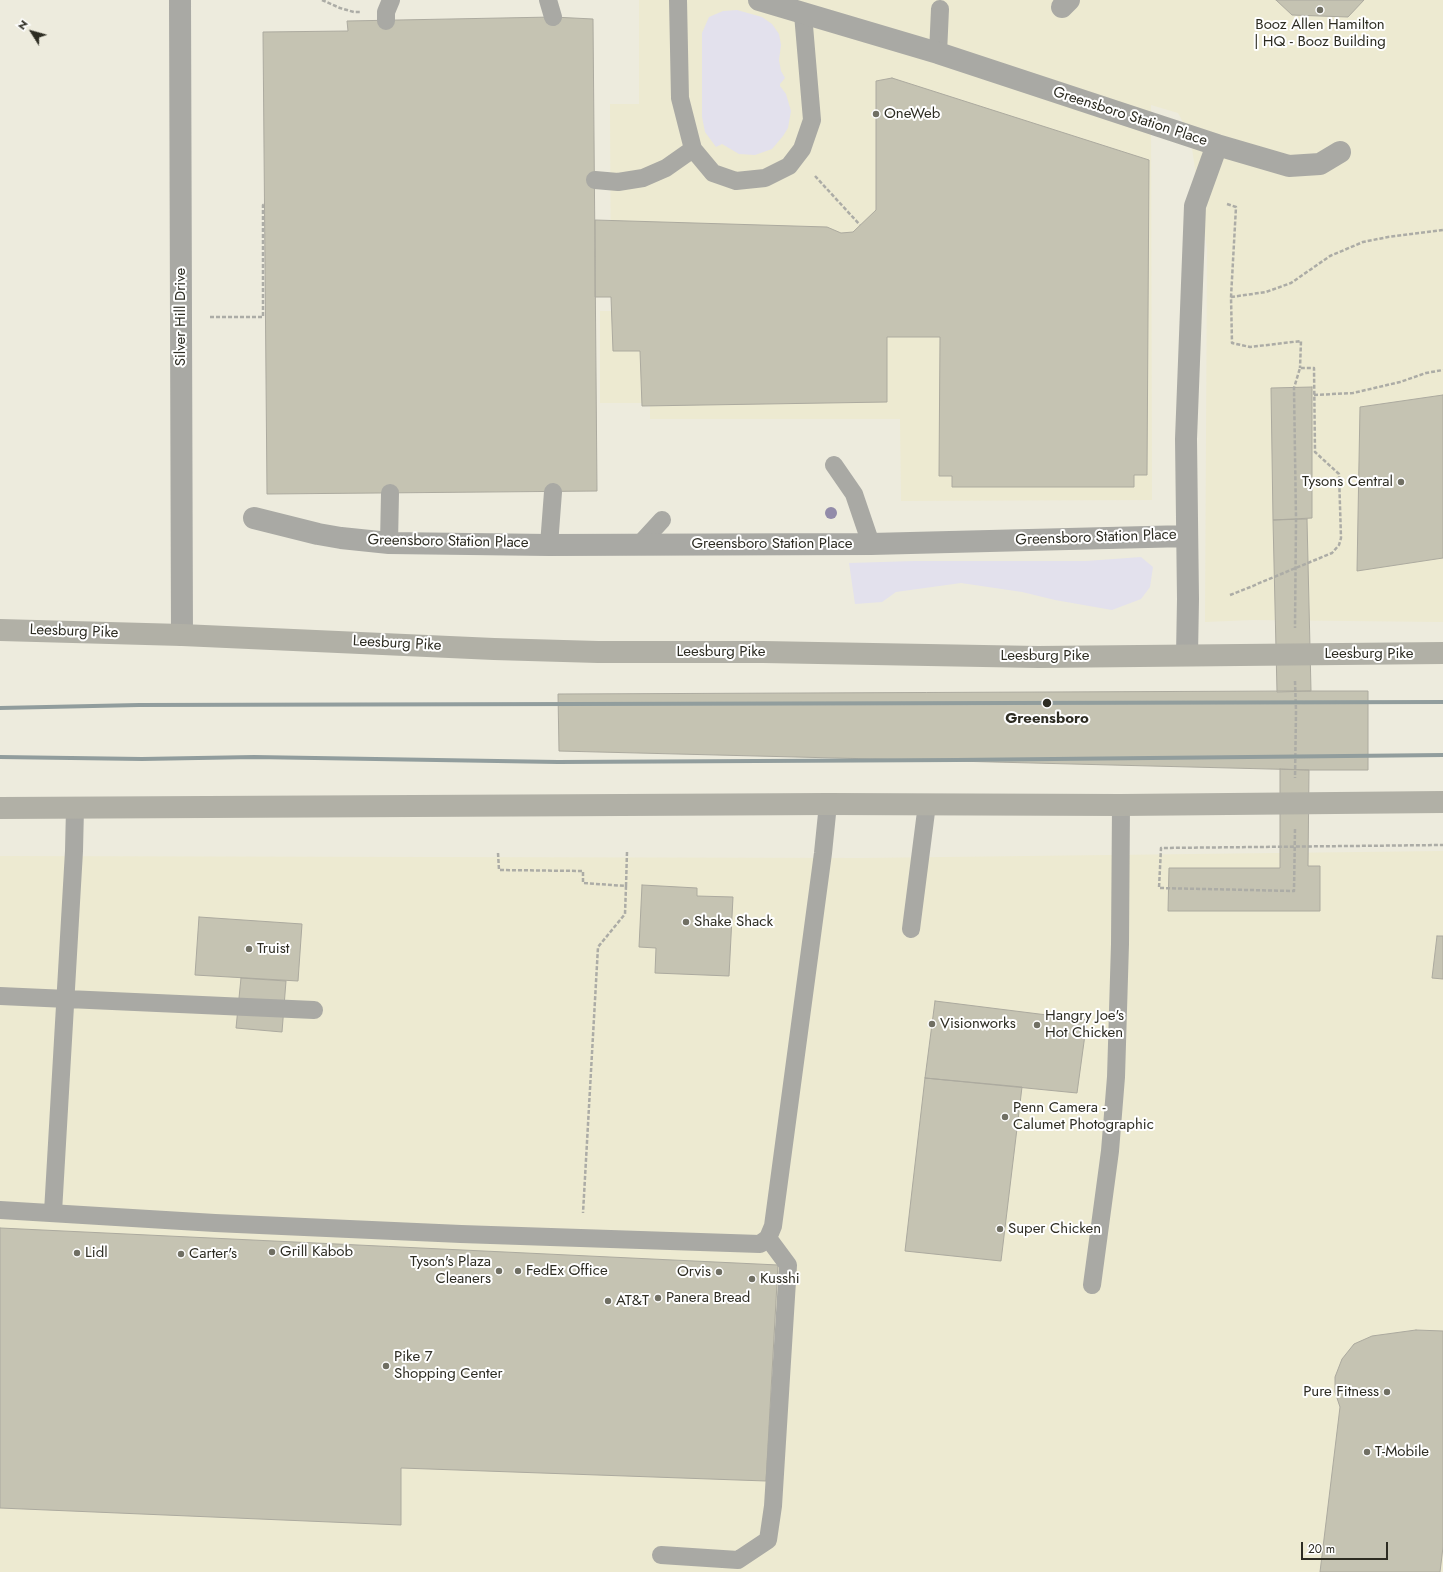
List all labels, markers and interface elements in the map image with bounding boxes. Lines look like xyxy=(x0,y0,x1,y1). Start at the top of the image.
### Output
marker: Booz Allen Hamilton | HQ - Booz Building xyxy=(1315,5,1325,15)
north arrow xyxy=(12,12,52,52)
text: N xyxy=(13,16,31,33)
place label: Booz Allen Hamilton | HQ - Booz Building xyxy=(1254,16,1386,51)
street label: Greensboro Station Place xyxy=(1051,84,1209,150)
place label: OneWeb xyxy=(884,105,940,123)
marker: OneWeb xyxy=(871,109,881,119)
street label: Silver Hill Drive xyxy=(172,268,190,366)
place label: Tysons Central xyxy=(1302,473,1393,491)
marker: Tysons Central xyxy=(1396,477,1406,487)
street label: Greensboro Station Place xyxy=(1015,526,1177,550)
street label: Greensboro Station Place xyxy=(367,532,529,552)
street label: Greensboro Station Place xyxy=(691,535,853,553)
street label: Leesburg Pike xyxy=(29,621,119,643)
street label: Leesburg Pike xyxy=(352,633,442,655)
street label: Leesburg Pike xyxy=(677,643,765,661)
street label: Leesburg Pike xyxy=(1325,645,1413,663)
street label: Leesburg Pike xyxy=(1001,647,1089,665)
marker: Greensboro xyxy=(1041,697,1053,709)
place label: Greensboro xyxy=(1005,710,1089,728)
place label: Shake Shack xyxy=(694,913,773,931)
marker: Shake Shack xyxy=(681,917,691,927)
place label: Truist xyxy=(257,940,289,958)
marker: Truist xyxy=(244,944,254,954)
place label: Hangry Joe's Hot Chicken xyxy=(1045,1007,1124,1042)
place label: Visionworks xyxy=(940,1015,1016,1033)
marker: Visionworks xyxy=(927,1019,937,1029)
marker: Hangry Joe's Hot Chicken xyxy=(1032,1020,1042,1030)
place label: Penn Camera - Calumet Photographic xyxy=(1013,1099,1154,1134)
marker: Penn Camera - Calumet Photographic xyxy=(1000,1112,1010,1122)
place label: Super Chicken xyxy=(1008,1220,1101,1238)
marker: Super Chicken xyxy=(995,1224,1005,1234)
place label: Grill Kabob xyxy=(280,1243,353,1261)
place label: Lidl xyxy=(85,1244,108,1262)
place label: Carter's xyxy=(189,1245,237,1263)
marker: Grill Kabob xyxy=(267,1247,277,1257)
marker: Lidl xyxy=(72,1248,82,1258)
marker: Carter's xyxy=(176,1249,186,1259)
place label: Tyson's Plaza Cleaners xyxy=(410,1253,491,1288)
place label: FedEx Office xyxy=(526,1262,608,1280)
place label: Orvis xyxy=(677,1263,711,1281)
marker: Tyson's Plaza Cleaners xyxy=(494,1266,504,1276)
marker: FedEx Office xyxy=(513,1266,523,1276)
marker: Orvis xyxy=(714,1267,724,1277)
place label: Kusshi xyxy=(760,1270,800,1288)
marker: Kusshi xyxy=(747,1274,757,1284)
place label: Panera Bread xyxy=(666,1289,750,1307)
place label: AT&T xyxy=(616,1292,649,1310)
marker: Panera Bread xyxy=(653,1293,663,1303)
marker: AT&T xyxy=(603,1296,613,1306)
place label: Pike 7 Shopping Center xyxy=(394,1348,503,1383)
marker: Pike 7 Shopping Center xyxy=(381,1361,391,1371)
place label: Pure Fitness xyxy=(1303,1383,1379,1401)
marker: Pure Fitness xyxy=(1382,1387,1392,1397)
place label: T-Mobile xyxy=(1375,1443,1429,1461)
marker: T-Mobile xyxy=(1362,1447,1372,1457)
scale bar xyxy=(1303,1534,1390,1560)
text: 20 m xyxy=(1308,1540,1335,1558)

